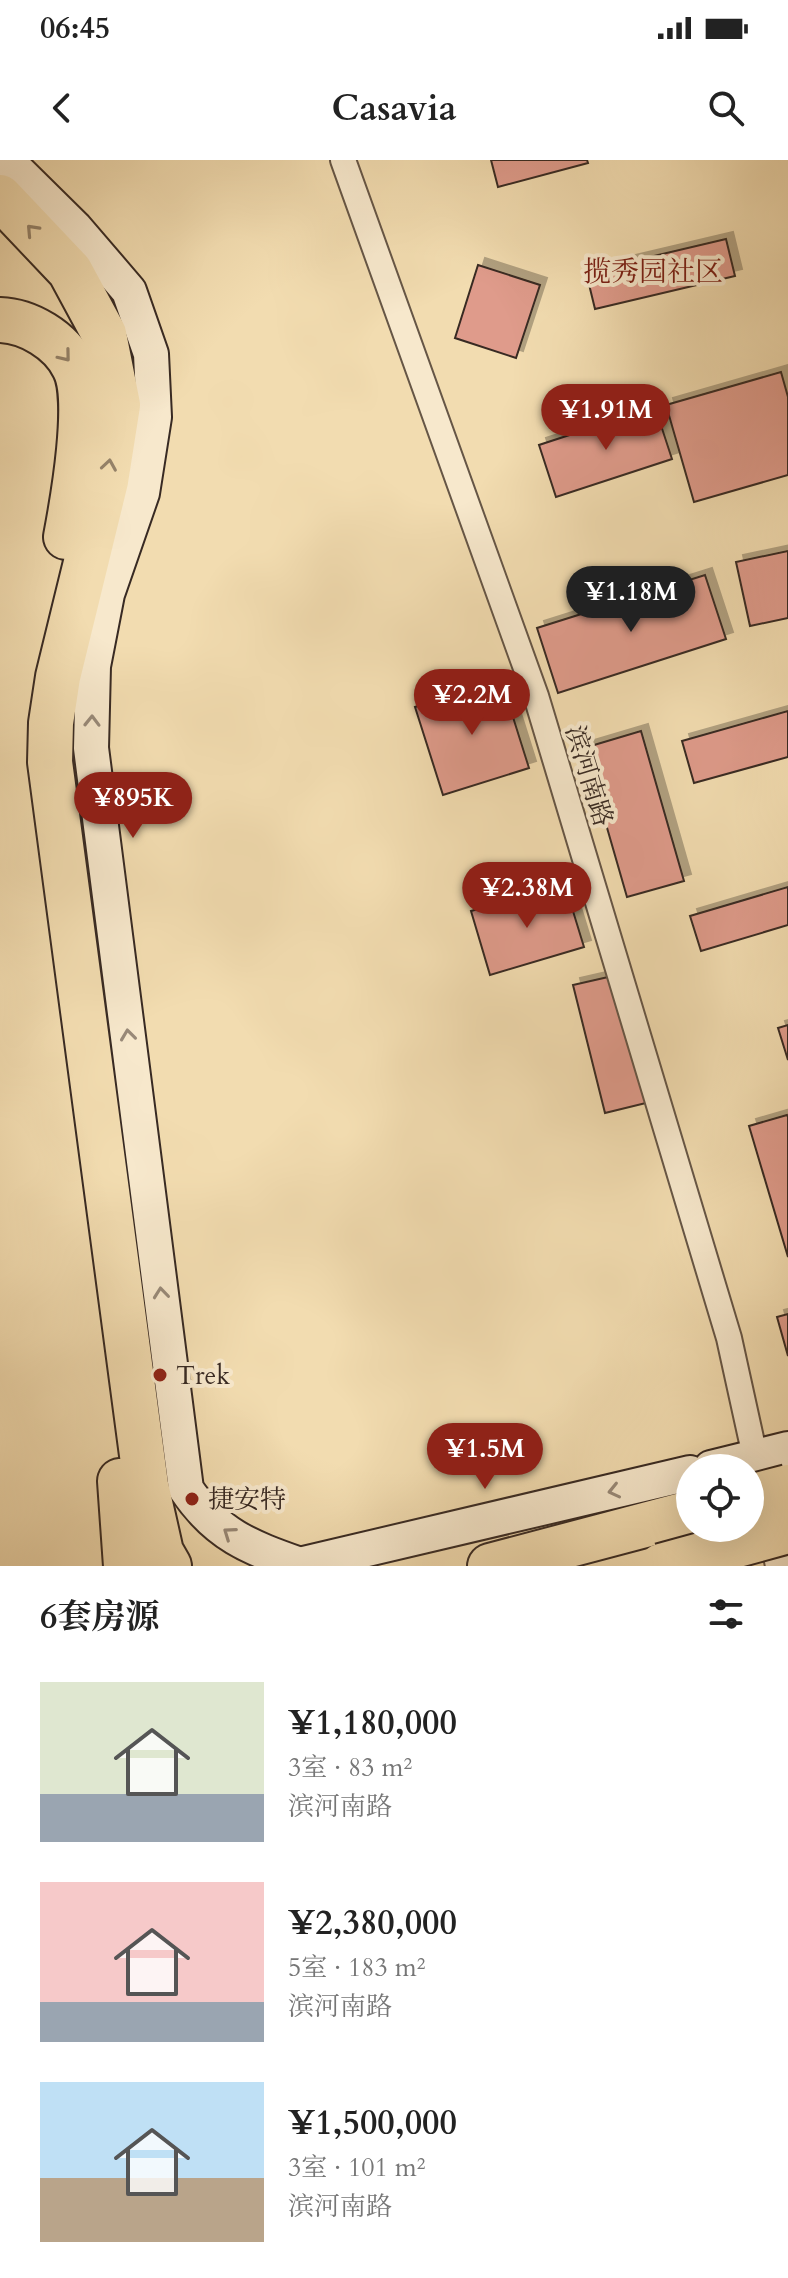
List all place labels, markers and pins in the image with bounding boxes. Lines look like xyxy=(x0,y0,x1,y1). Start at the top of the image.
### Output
pin: ¥1.91M xyxy=(541,384,671,452)
pin: ¥1.18M xyxy=(566,566,696,634)
pin: ¥2.2M xyxy=(416,669,528,737)
pin: ¥895K xyxy=(77,772,189,840)
pin: ¥2.38M xyxy=(462,862,592,930)
place label: Trek xyxy=(176,1358,230,1393)
marker: Trek xyxy=(151,1366,169,1384)
pin: ¥1.5M xyxy=(429,1423,541,1491)
place label: 捷安特 xyxy=(208,1482,286,1517)
marker: 捷安特 xyxy=(183,1490,201,1508)

